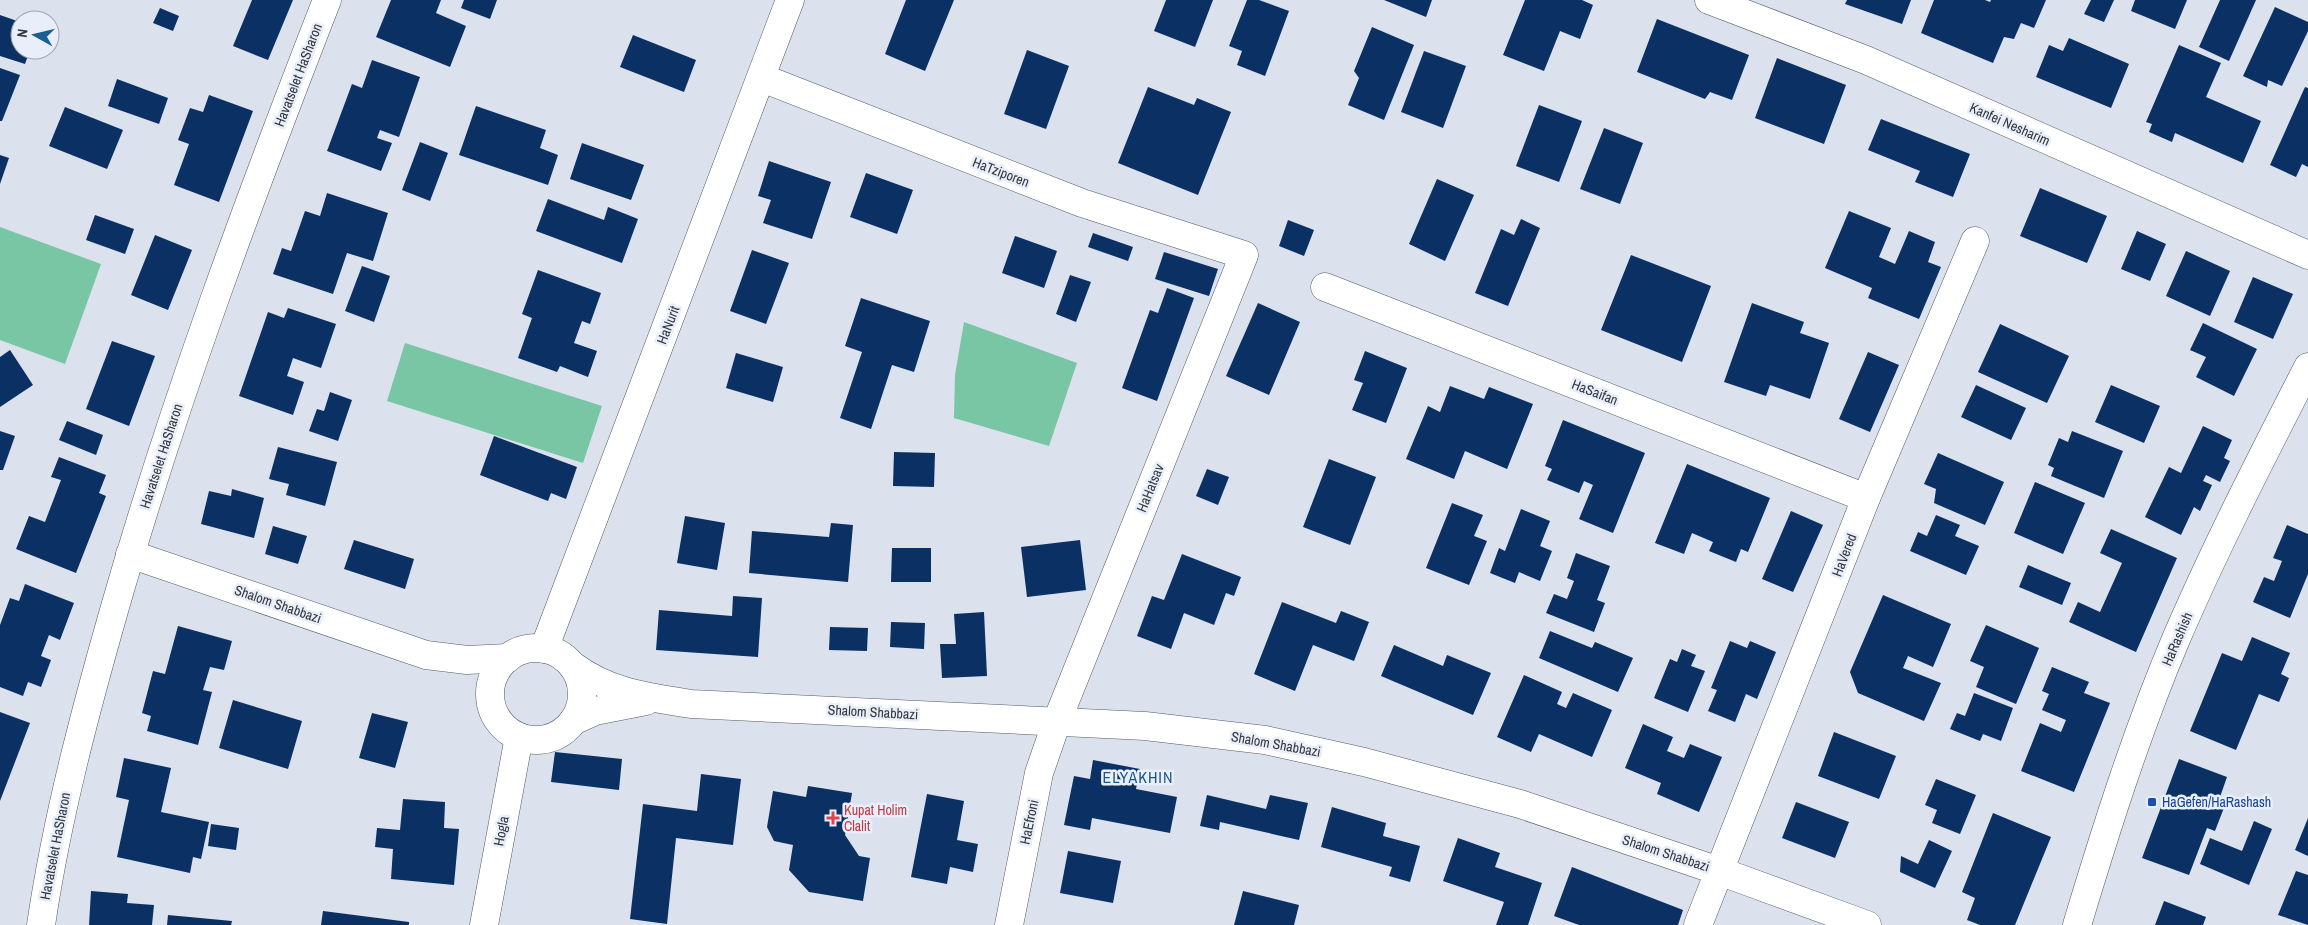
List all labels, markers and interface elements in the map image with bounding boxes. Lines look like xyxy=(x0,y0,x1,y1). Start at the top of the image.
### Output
north arrow xyxy=(10,10,60,60)
street label: Havatselet HaSharon xyxy=(270,21,326,129)
text: N xyxy=(13,28,32,39)
street label: Kanfei Nesharim xyxy=(1967,98,2053,150)
street label: HaTziporen xyxy=(970,153,1032,191)
street label: HaNurit xyxy=(653,303,683,347)
street label: HaSaifan xyxy=(1569,375,1621,409)
street label: Havatselet HaSharon xyxy=(136,401,186,511)
street label: HaHatsav xyxy=(1132,461,1168,515)
street label: HaVered xyxy=(1828,531,1860,579)
street label: Shalom Shabbazi xyxy=(232,581,324,627)
street label: HaRashish xyxy=(2158,609,2196,669)
street label: Shalom Shabbazi xyxy=(827,701,919,723)
street label: Shalom Shabbazi xyxy=(1230,727,1322,761)
district label: ELYAKHIN xyxy=(1103,766,1173,788)
street label: Havatselet HaSharon xyxy=(36,791,74,901)
place label: HaGefen/HaRashash xyxy=(2162,793,2271,811)
marker: HaGefen/HaRashash xyxy=(2146,796,2158,808)
street label: HaEfroni xyxy=(1015,798,1043,846)
place label: Kupat Holim Clalit xyxy=(844,801,907,835)
marker: Kupat Holim Clalit xyxy=(826,811,840,825)
street label: Hogla xyxy=(489,814,513,847)
street label: Shalom Shabbazi xyxy=(1620,830,1712,876)

